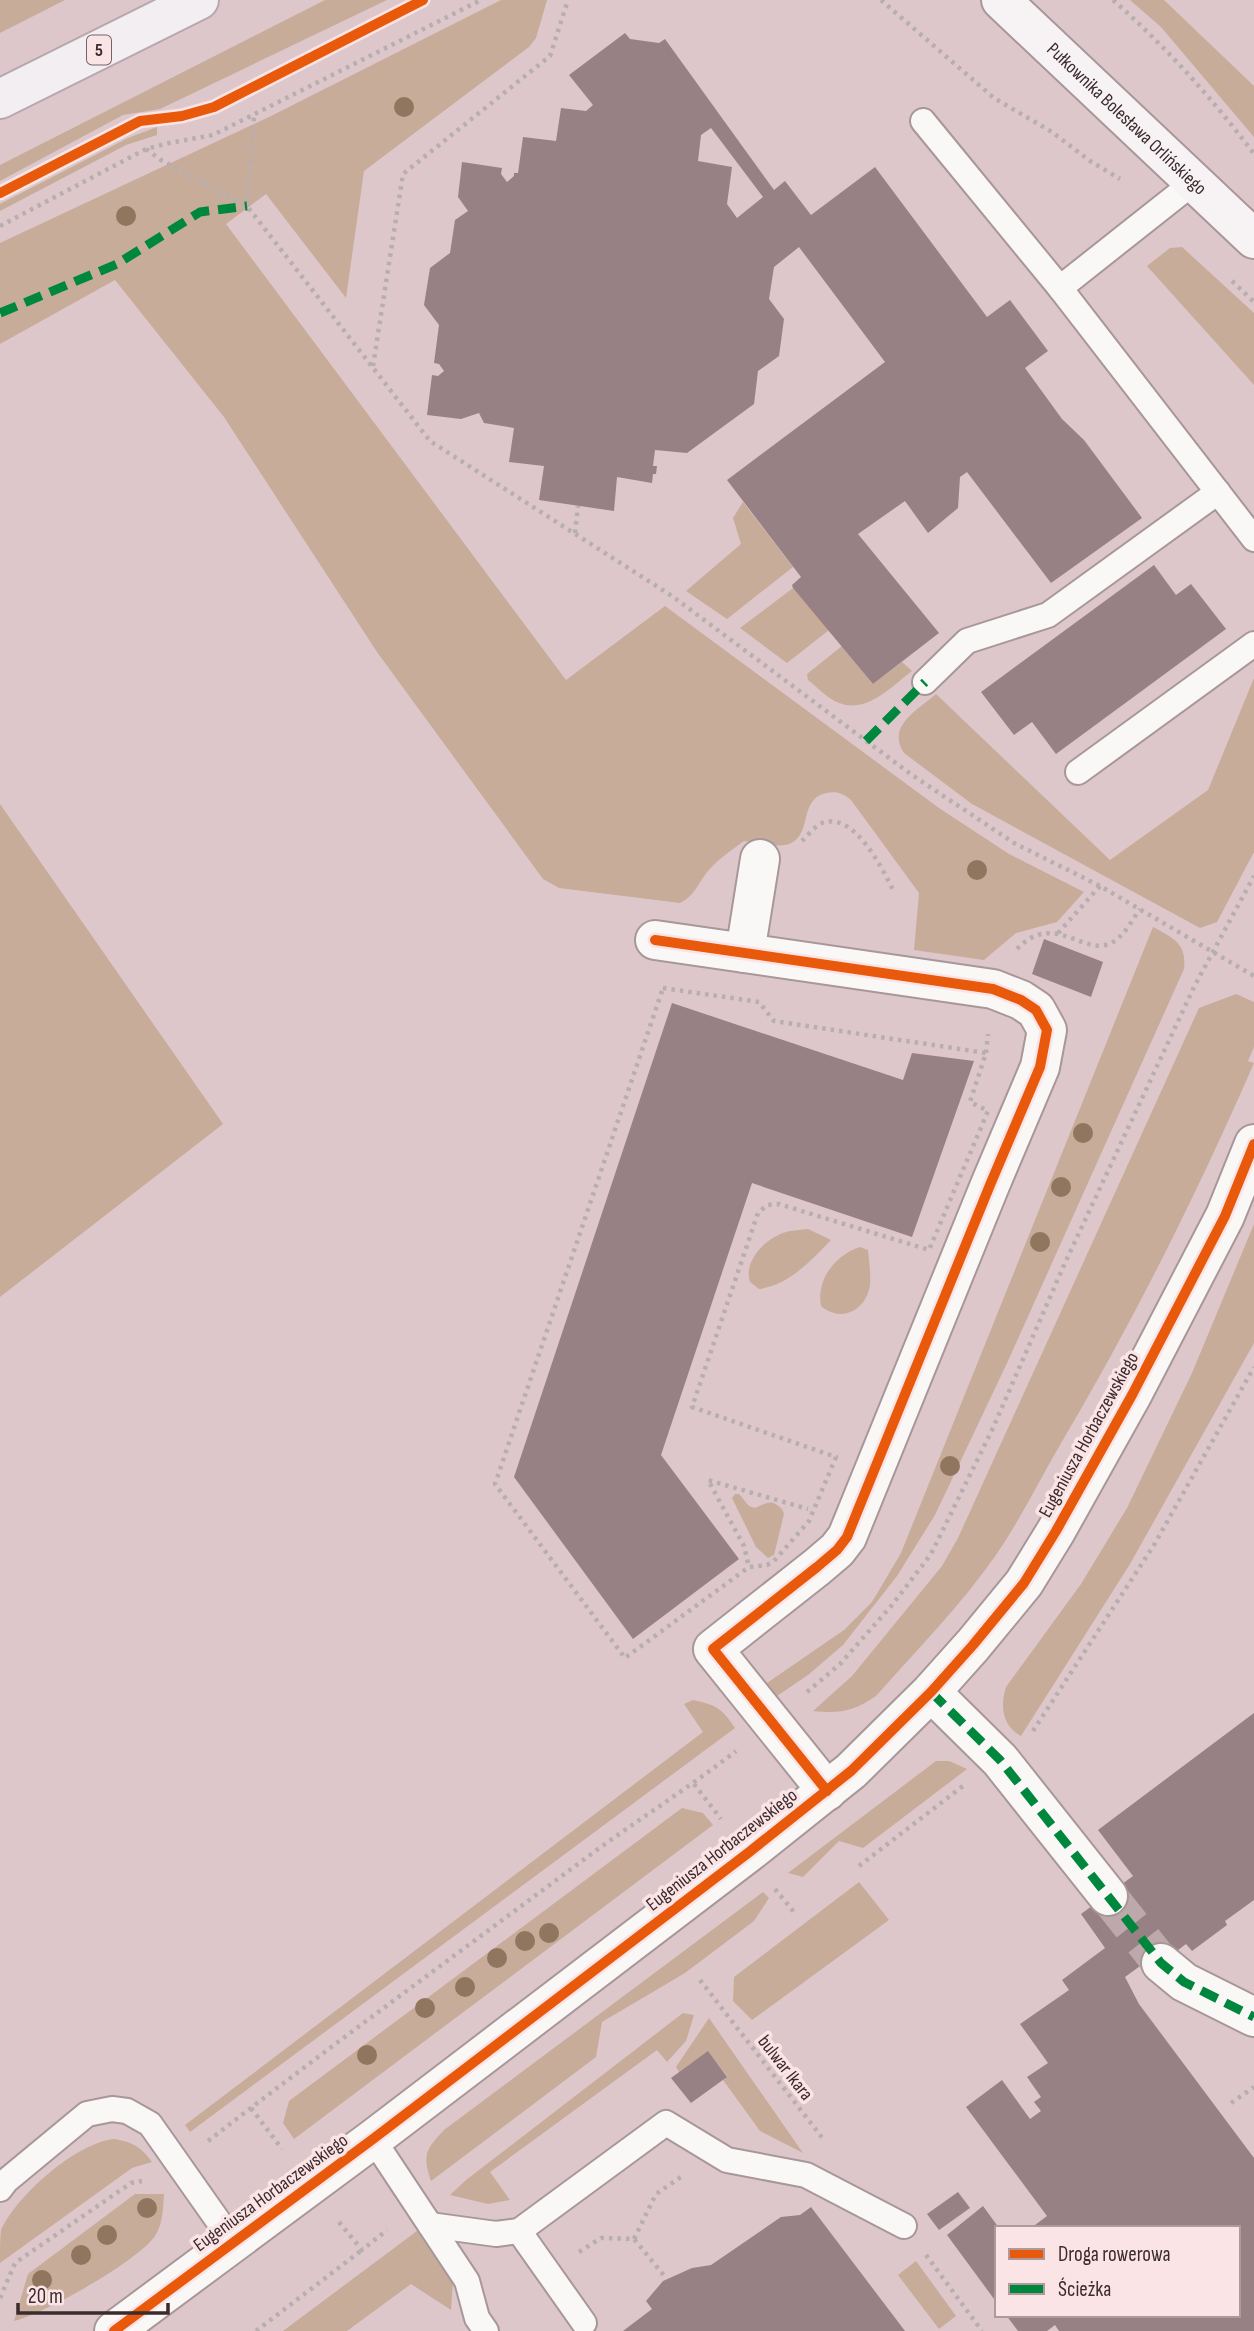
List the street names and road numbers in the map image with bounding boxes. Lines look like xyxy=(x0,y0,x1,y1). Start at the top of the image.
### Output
road number: 5 xyxy=(87,36,111,64)
street label: Pułkownika Bolesława Orlińskiego xyxy=(1042,38,1211,200)
street label: Eugeniusza Horbaczewskiego xyxy=(1034,1348,1144,1522)
street label: Eugeniusza Horbaczewskiego xyxy=(642,1784,802,1916)
street label: bulwar Ikara xyxy=(752,2031,818,2105)
street label: Eugeniusza Horbaczewskiego xyxy=(189,2129,353,2257)

